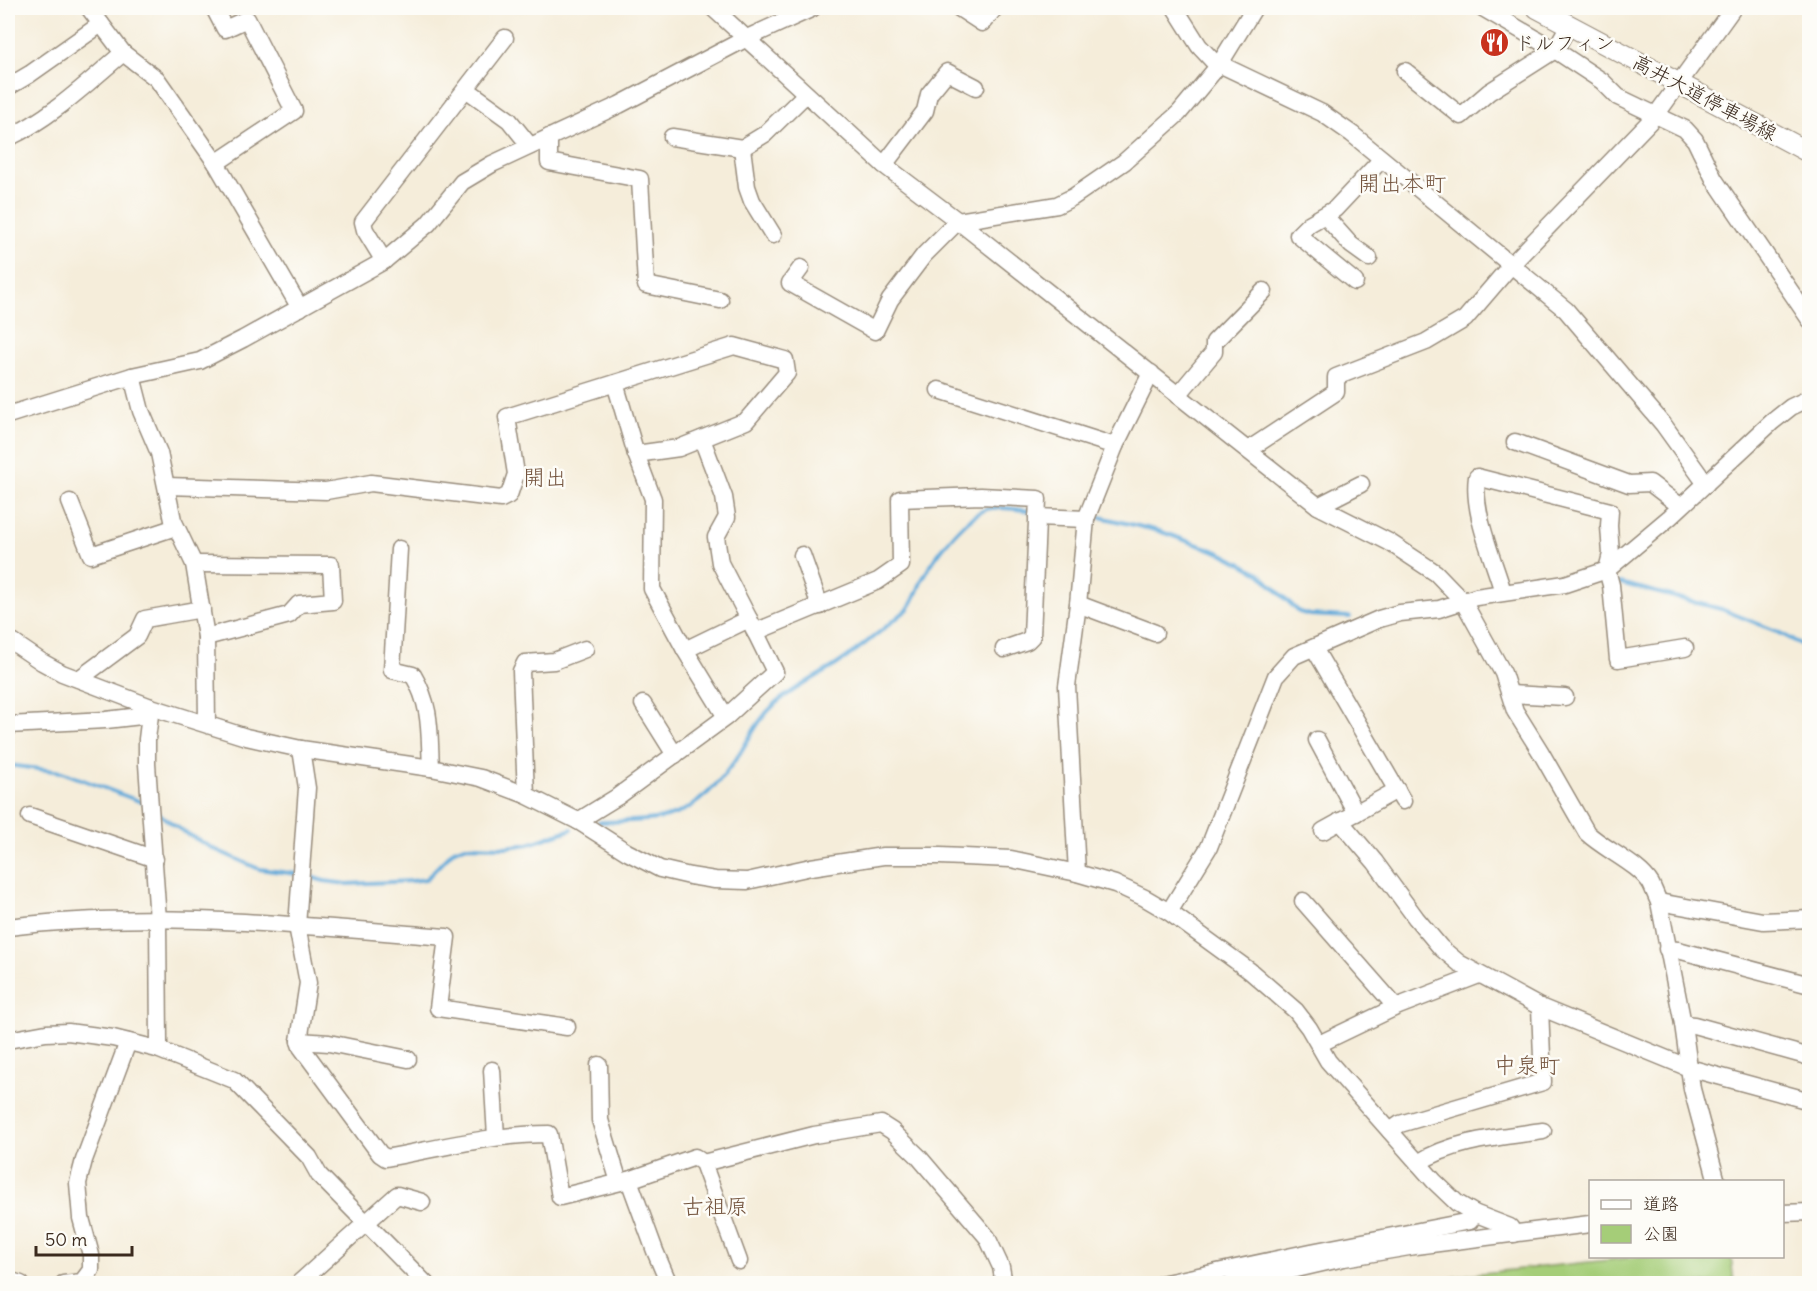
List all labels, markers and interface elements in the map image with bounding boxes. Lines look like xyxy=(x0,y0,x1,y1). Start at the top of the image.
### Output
restaurant icon: ドルフィン xyxy=(1478,26,1510,58)
place label: ドルフィン xyxy=(1515,30,1615,55)
street label: 高井大道停車場線 xyxy=(1628,48,1782,146)
district label: 開出本町 xyxy=(1358,169,1446,197)
district label: 開出 xyxy=(523,463,567,491)
district label: 中泉町 xyxy=(1494,1051,1560,1079)
legend xyxy=(1589,1180,1784,1258)
district label: 古祖原 xyxy=(682,1192,748,1220)
text: 道路 xyxy=(1643,1192,1679,1215)
scale bar xyxy=(36,1219,132,1257)
text: 公園 xyxy=(1643,1222,1679,1245)
text: 50 m xyxy=(45,1228,87,1251)

